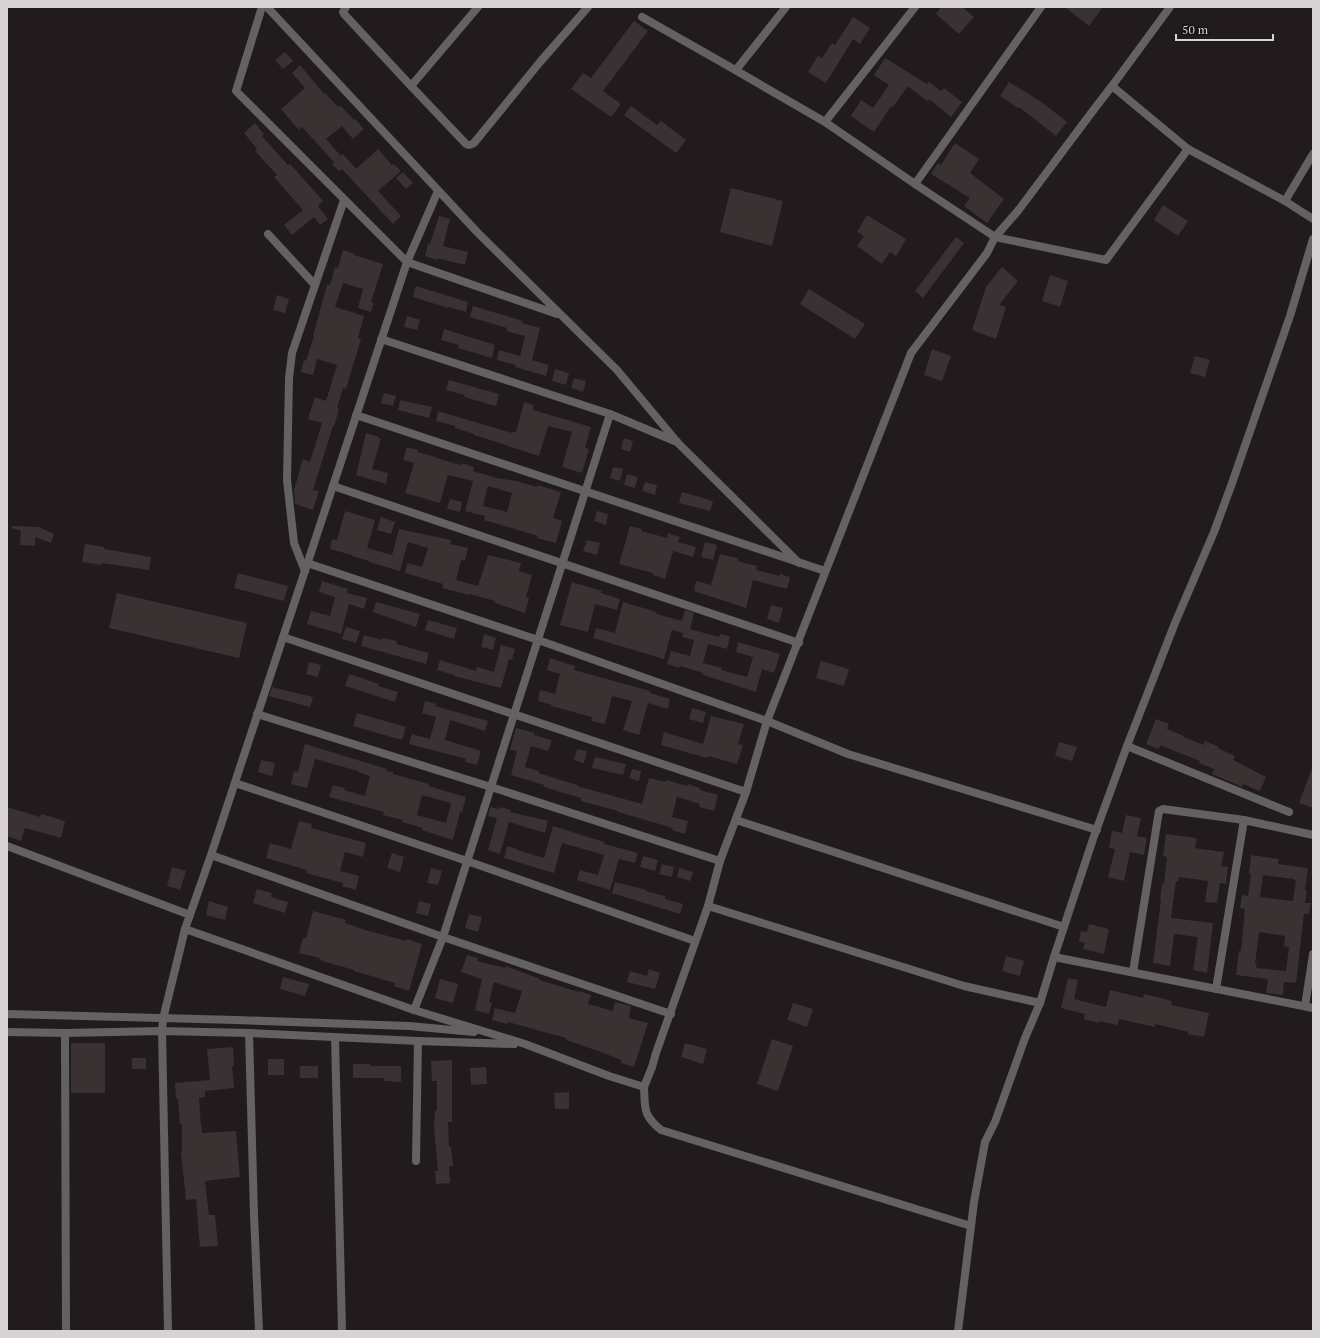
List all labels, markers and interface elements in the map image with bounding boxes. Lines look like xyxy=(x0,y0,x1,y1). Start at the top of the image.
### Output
scale bar xyxy=(1176,16,1273,42)
text: 50 m xyxy=(1182,22,1209,37)

